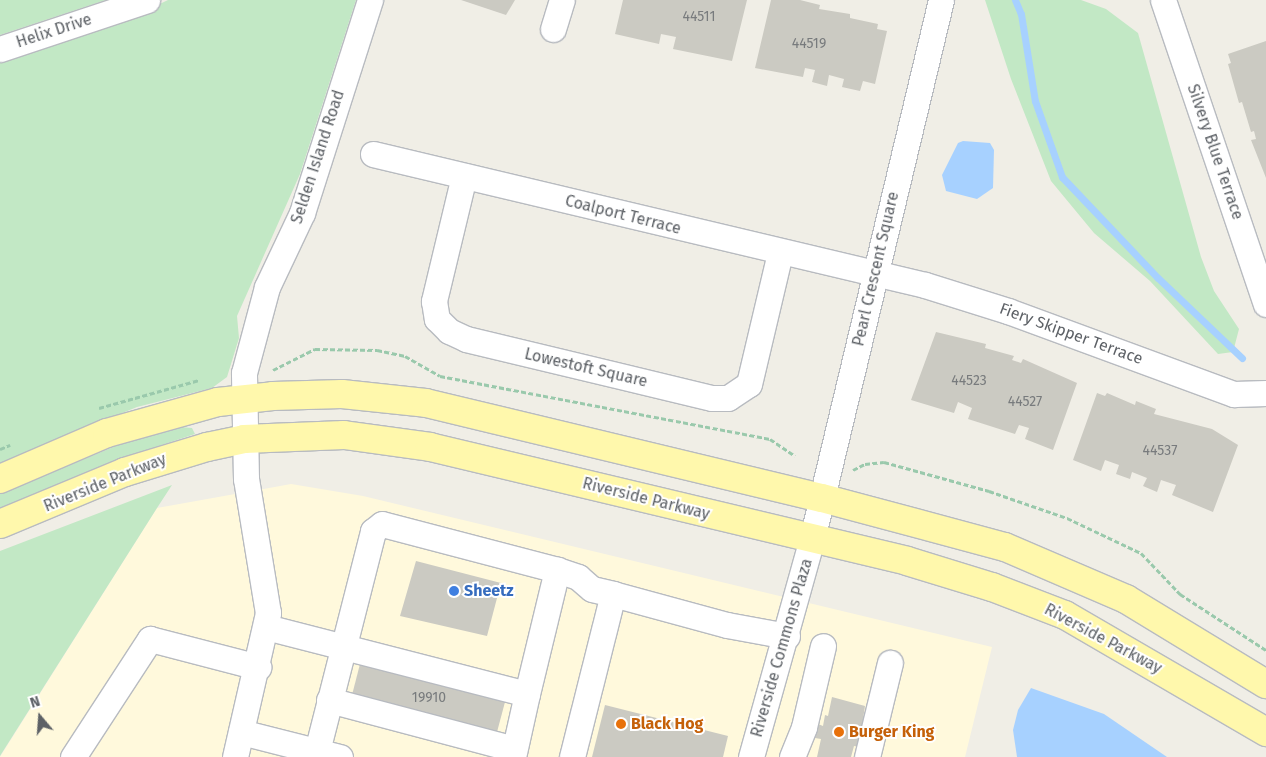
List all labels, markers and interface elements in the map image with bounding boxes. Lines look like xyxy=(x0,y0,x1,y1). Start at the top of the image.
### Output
house number: 44511 xyxy=(683,9,715,25)
street label: Helix Drive xyxy=(14,10,94,52)
house number: 44519 xyxy=(792,36,826,52)
street label: Silvery Blue Terrace xyxy=(1183,82,1247,222)
street label: Selden Island Road xyxy=(287,88,349,226)
street label: Pearl Crescent Square xyxy=(849,190,903,348)
street label: Coalport Terrace xyxy=(563,191,683,239)
street label: Fiery Skipper Terrace xyxy=(997,299,1145,369)
street label: Lowestoft Square xyxy=(523,345,649,391)
house number: 44523 xyxy=(951,373,987,389)
house number: 44527 xyxy=(1008,394,1042,410)
house number: 44537 xyxy=(1143,443,1177,459)
street label: Riverside Parkway xyxy=(41,450,169,516)
street label: Riverside Parkway xyxy=(580,474,712,524)
street label: Riverside Commons Plaza xyxy=(747,556,817,740)
place label: Sheetz xyxy=(464,581,514,601)
marker: Sheetz xyxy=(448,585,460,597)
street label: Riverside Parkway xyxy=(1041,600,1165,678)
house number: 19910 xyxy=(412,690,446,706)
north arrow xyxy=(15,692,65,742)
text: N xyxy=(28,693,42,712)
place label: Black Hog xyxy=(631,714,703,734)
marker: Black Hog xyxy=(615,718,627,730)
place label: Burger King xyxy=(849,722,934,742)
marker: Burger King xyxy=(833,726,845,738)

